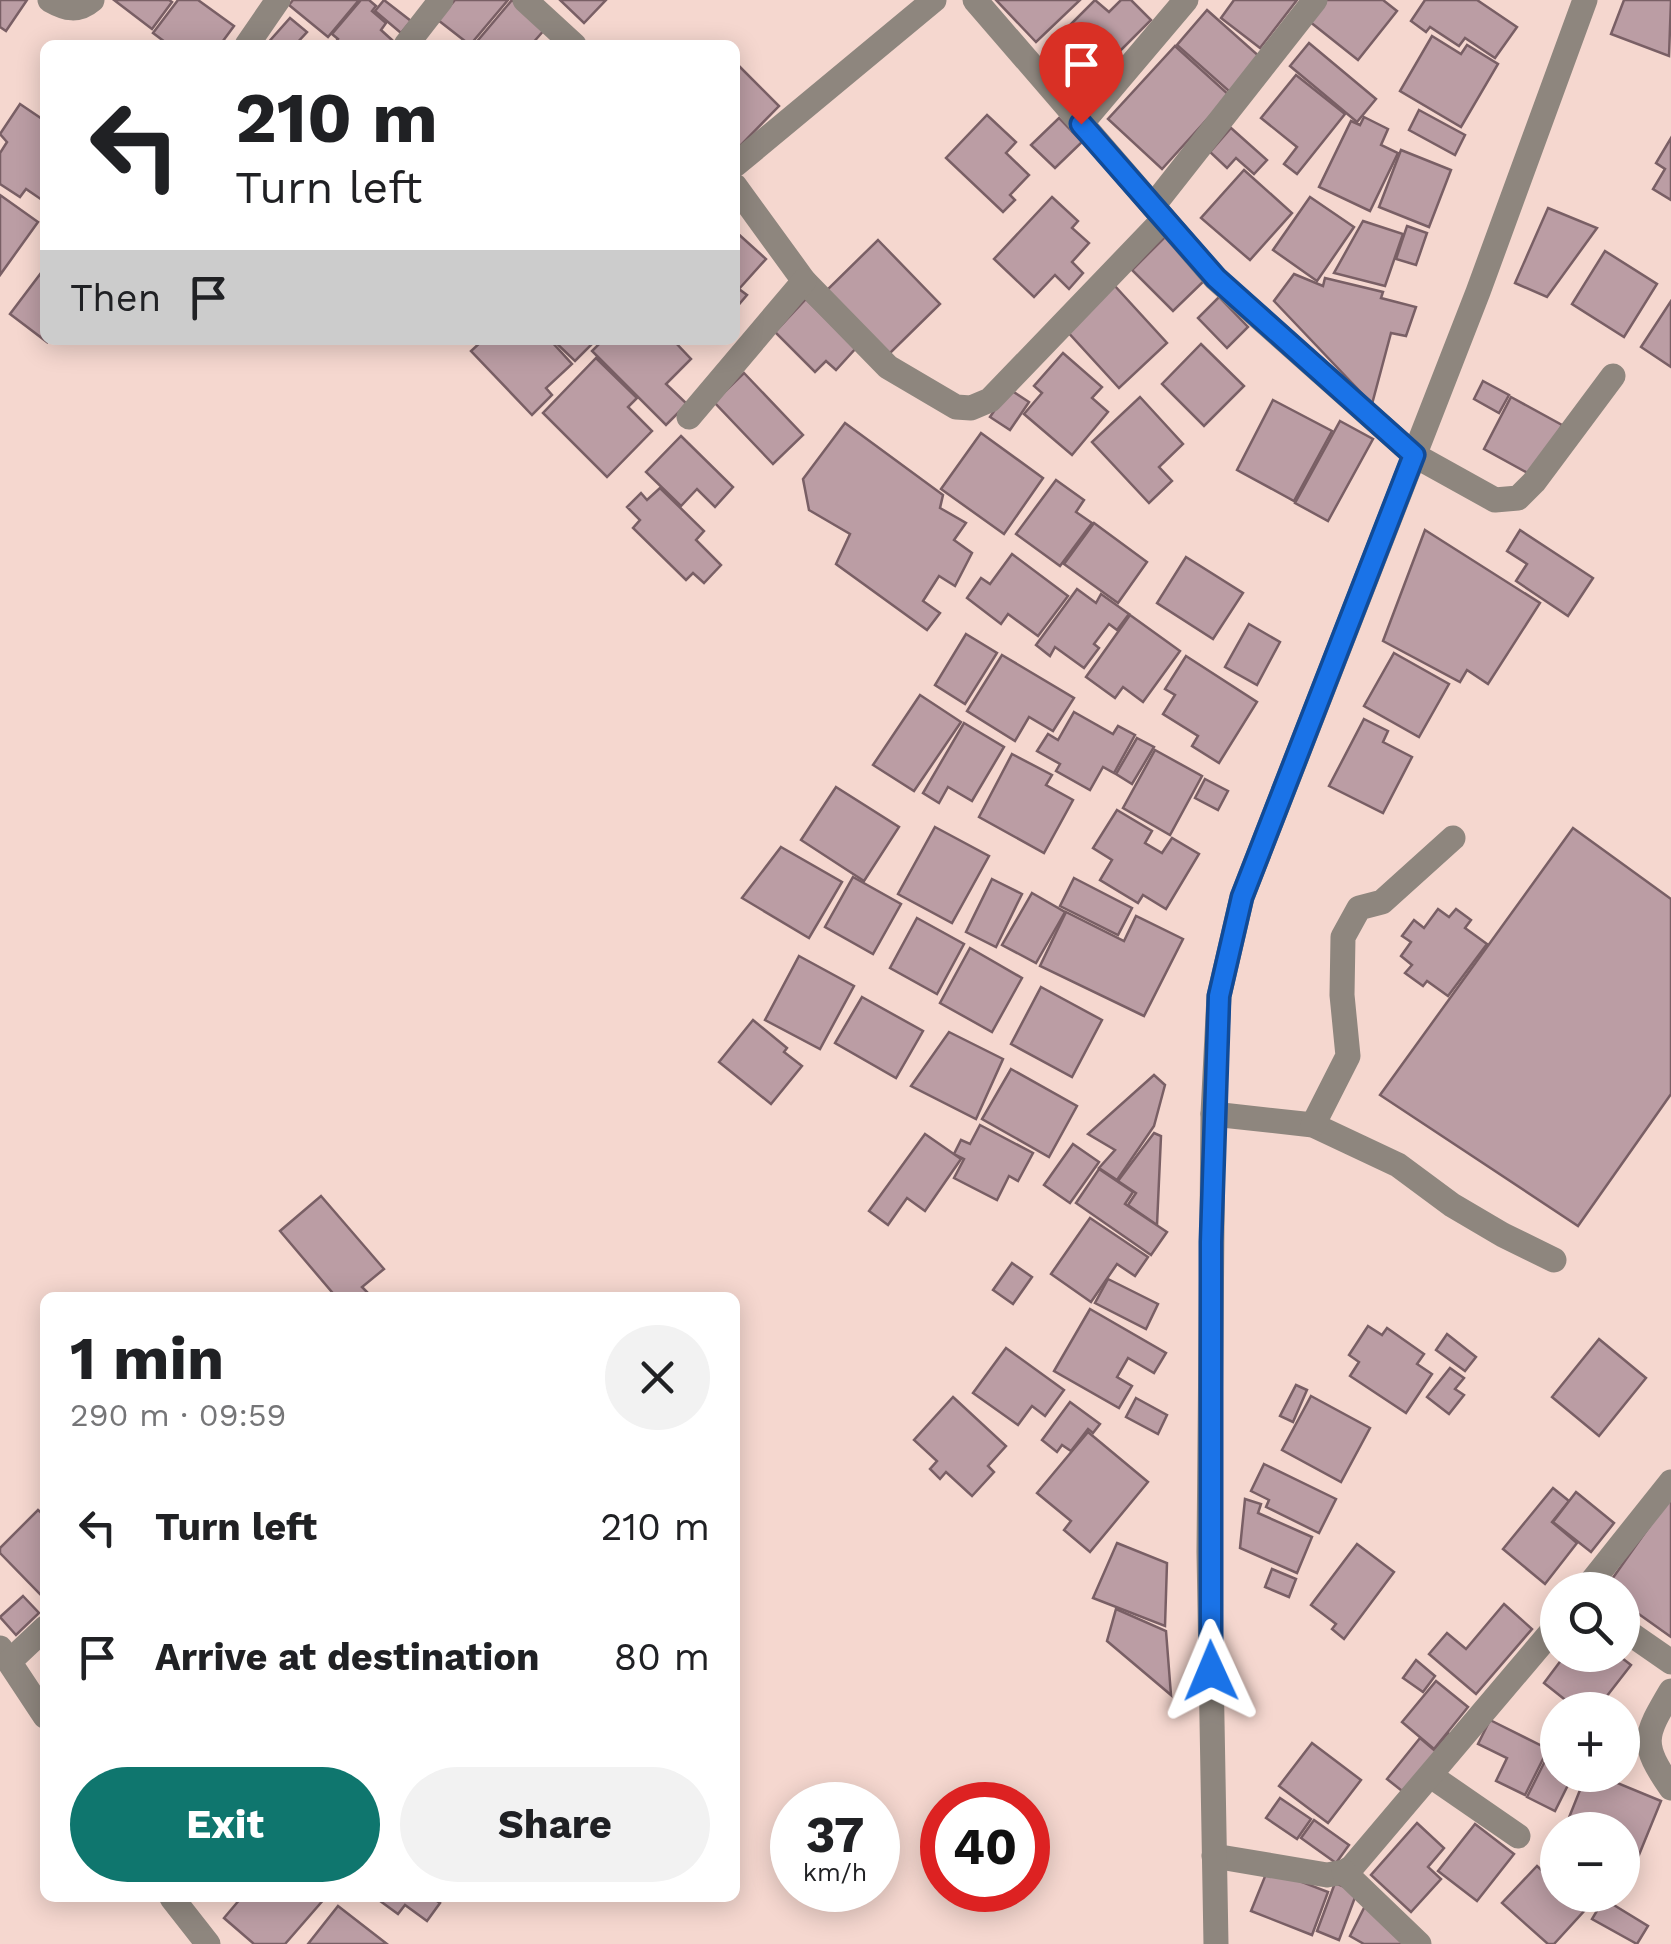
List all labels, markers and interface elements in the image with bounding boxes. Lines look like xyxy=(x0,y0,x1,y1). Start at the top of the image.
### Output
pin xyxy=(1039,22,1124,125)
icon: arrive xyxy=(1054,37,1109,92)
text: 210 m xyxy=(235,77,438,159)
icon: left xyxy=(70,80,200,210)
text: Turn left xyxy=(235,161,422,214)
icon: arrive xyxy=(181,270,236,325)
text: Then xyxy=(70,276,161,320)
text: 1 min xyxy=(70,1323,224,1394)
button: close xyxy=(605,1325,710,1430)
text: 290 m · 09:59 xyxy=(70,1396,286,1434)
icon: left xyxy=(70,1500,125,1555)
text: Turn left xyxy=(155,1505,317,1549)
text: 210 m xyxy=(600,1505,710,1549)
map controls xyxy=(1540,1572,1640,1912)
button: search xyxy=(1540,1572,1640,1672)
position arrow xyxy=(1159,1619,1263,1723)
icon: arrive xyxy=(70,1630,125,1685)
text: Arrive at destination xyxy=(155,1635,540,1679)
text: 80 m xyxy=(614,1635,710,1679)
button: + xyxy=(1540,1692,1640,1792)
button: Exit xyxy=(70,1767,380,1882)
button: Share xyxy=(400,1767,710,1882)
speed limit sign: 40 xyxy=(920,1782,1050,1912)
text: 37 xyxy=(806,1805,864,1864)
button: − xyxy=(1540,1812,1640,1912)
text: km/h xyxy=(803,1858,867,1887)

